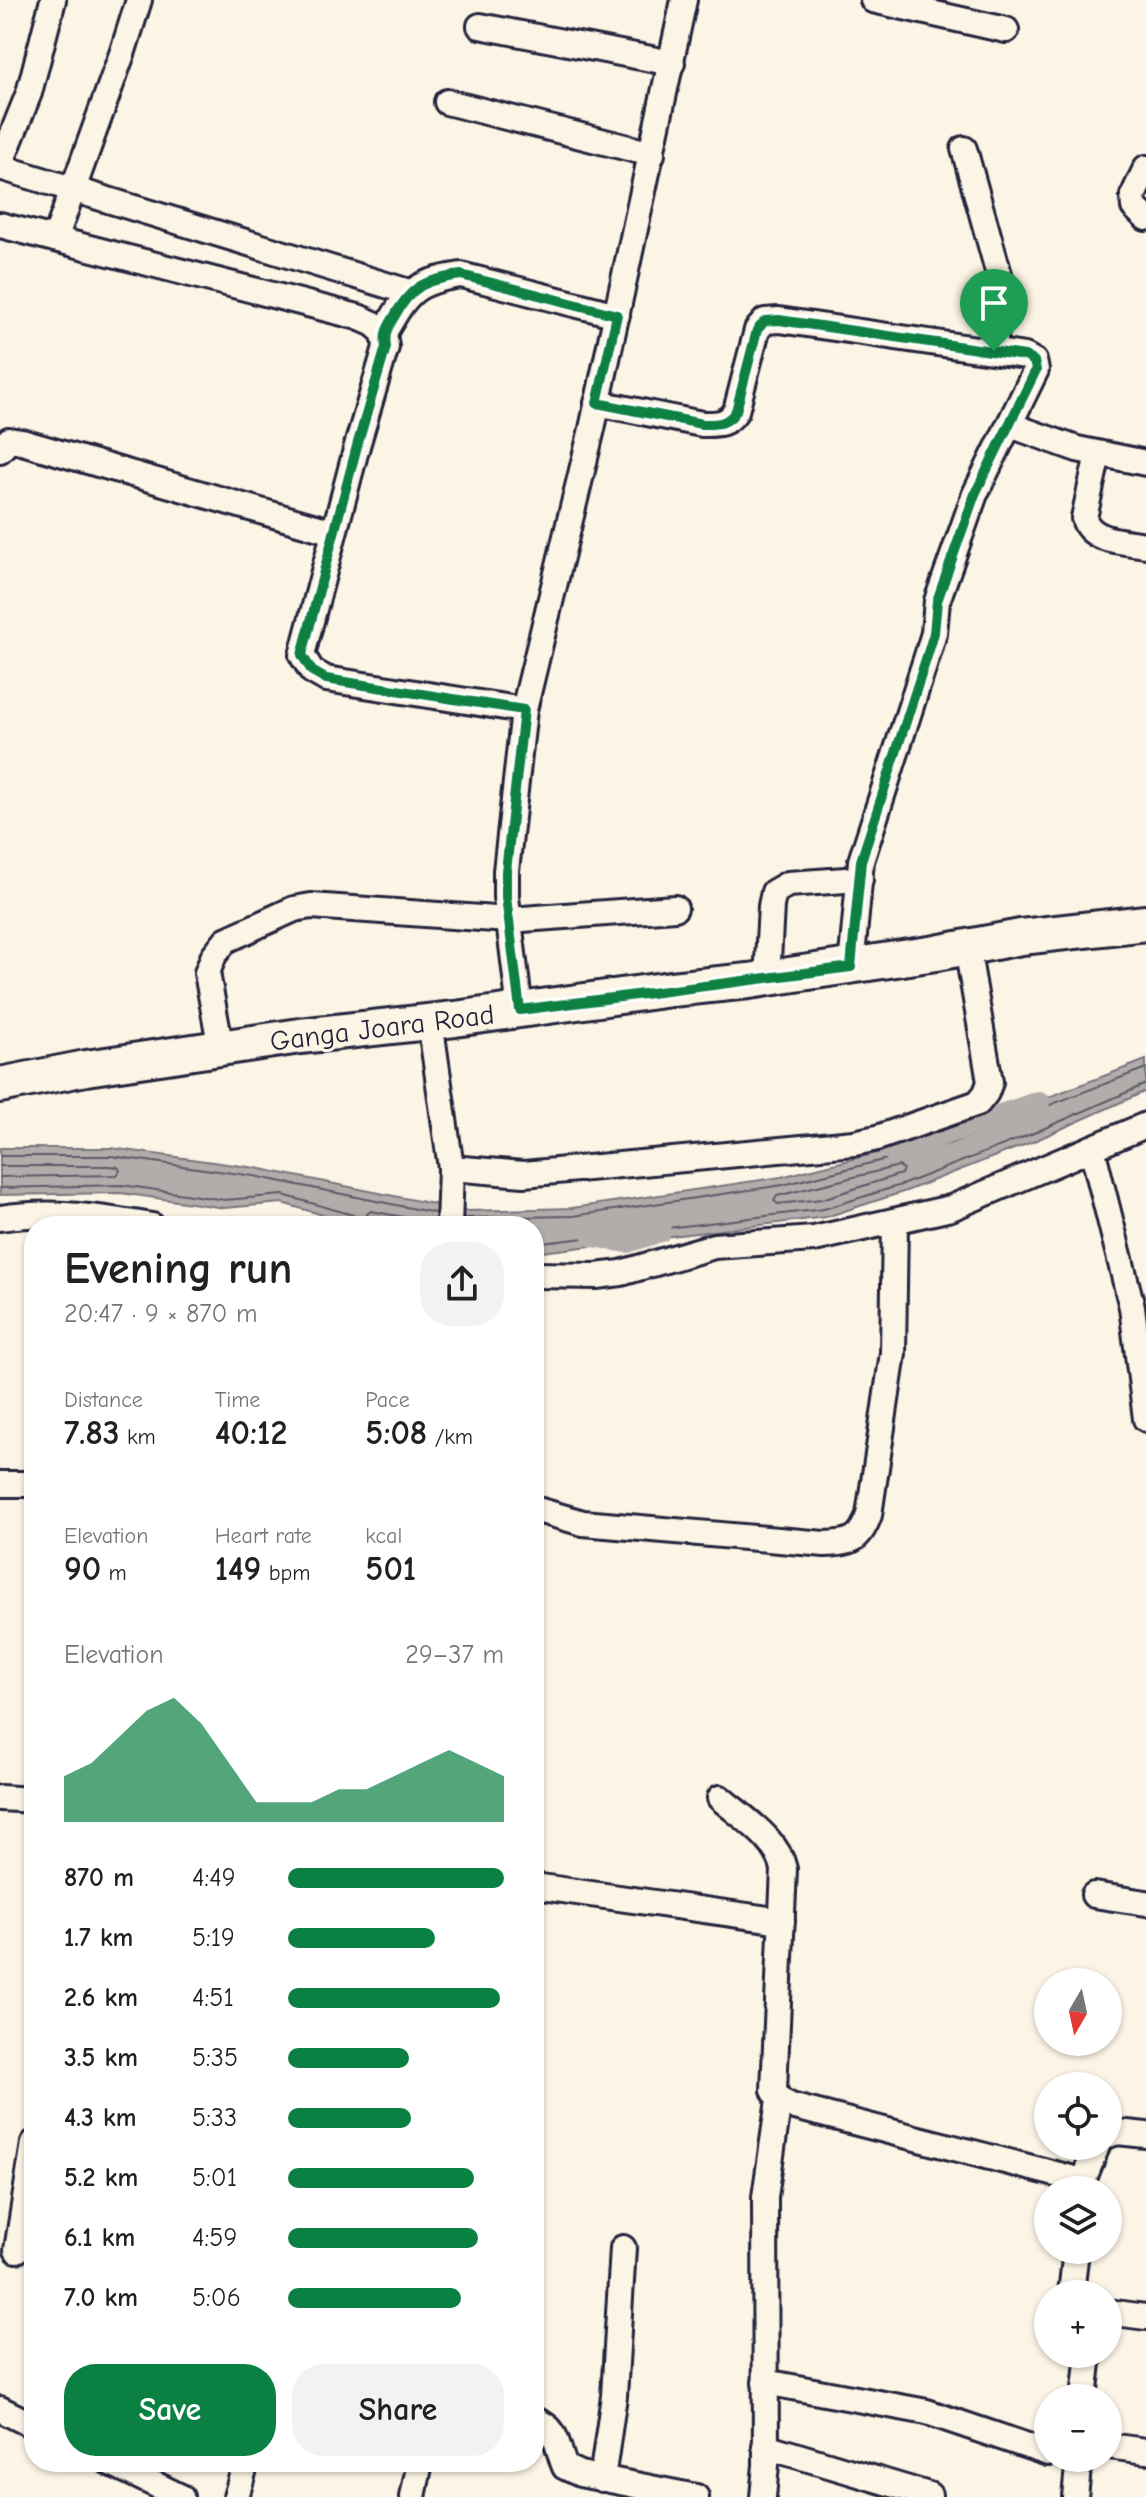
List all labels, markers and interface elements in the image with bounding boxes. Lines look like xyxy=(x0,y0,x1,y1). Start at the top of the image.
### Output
pin xyxy=(960,269,1028,351)
icon: arrive xyxy=(972,281,1016,325)
street label: Ganga Joara Road xyxy=(268,998,496,1058)
button: share xyxy=(420,1242,504,1326)
text: Evening run xyxy=(64,1243,292,1294)
text: 20:47 · 9 × 870 m xyxy=(64,1299,258,1329)
text: Distance xyxy=(64,1387,143,1413)
text: Time xyxy=(215,1387,260,1413)
text: Pace xyxy=(365,1387,410,1413)
text: 7.83 xyxy=(64,1413,120,1453)
text: 40:12 xyxy=(215,1413,287,1453)
text: 5:08 xyxy=(365,1413,427,1453)
text: km xyxy=(120,1424,156,1450)
text: /km xyxy=(427,1424,473,1450)
text: Elevation xyxy=(64,1523,148,1549)
text: Heart rate xyxy=(215,1523,312,1549)
text: kcal xyxy=(365,1523,402,1549)
text: 90 xyxy=(64,1549,101,1589)
text: 149 xyxy=(215,1549,261,1589)
text: 501 xyxy=(365,1549,416,1589)
text: m xyxy=(101,1560,127,1586)
text: bpm xyxy=(261,1560,310,1586)
text: Elevation xyxy=(64,1640,164,1670)
text: 29–37 m xyxy=(405,1640,504,1670)
text: 870 m xyxy=(64,1863,134,1893)
text: 4:49 xyxy=(192,1863,236,1893)
text: 1.7 km xyxy=(64,1923,133,1953)
text: 5:19 xyxy=(192,1923,235,1953)
north arrow xyxy=(1034,1968,1122,2056)
map controls xyxy=(1034,1968,1122,2472)
text: 2.6 km xyxy=(64,1983,138,2013)
text: 4:51 xyxy=(192,1983,234,2013)
text: 3.5 km xyxy=(64,2043,138,2073)
text: 5:35 xyxy=(192,2043,238,2073)
button: locate xyxy=(1034,2072,1122,2160)
text: 4.3 km xyxy=(64,2103,136,2133)
text: 5:33 xyxy=(192,2103,237,2133)
text: 5.2 km xyxy=(64,2163,138,2193)
text: 5:01 xyxy=(192,2163,237,2193)
button: layers xyxy=(1034,2176,1122,2264)
text: 6.1 km xyxy=(64,2223,135,2253)
text: 4:59 xyxy=(192,2223,237,2253)
button: + xyxy=(1034,2280,1122,2368)
text: 7.0 km xyxy=(64,2283,138,2313)
text: 5:06 xyxy=(192,2283,241,2313)
button: Save xyxy=(64,2364,276,2456)
button: Share xyxy=(292,2364,504,2456)
button: − xyxy=(1034,2384,1122,2472)

